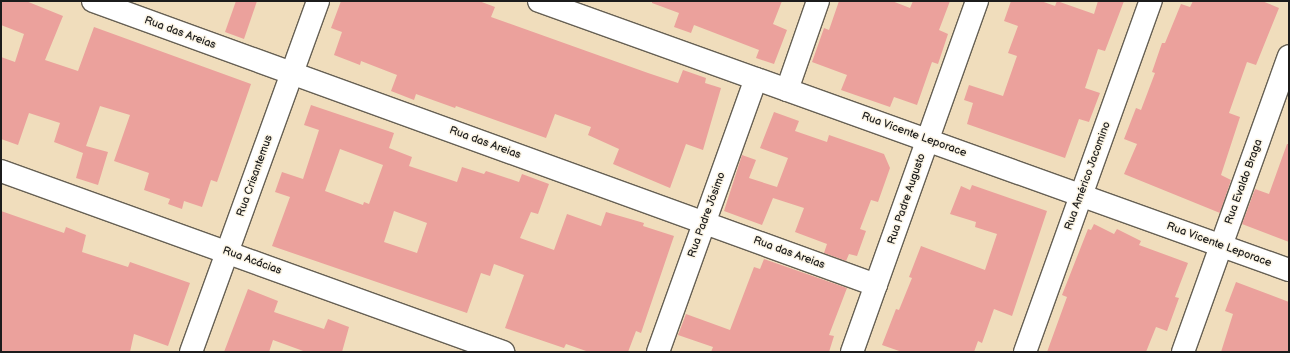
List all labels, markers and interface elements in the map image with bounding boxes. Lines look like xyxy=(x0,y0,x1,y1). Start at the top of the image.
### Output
street label: Rua das Areias xyxy=(142,14,218,52)
street label: Rua Vicente Leporace xyxy=(860,110,968,160)
street label: Rua Américo Jacomino xyxy=(1062,120,1114,232)
street label: Rua das Areias xyxy=(447,124,523,162)
street label: Rua Crisantemus xyxy=(234,134,276,218)
street label: Rua Evaldo Braga xyxy=(1222,138,1266,226)
street label: Rua Padre Augusto xyxy=(885,152,929,246)
street label: Rua Padre Jósimo xyxy=(685,170,729,260)
street label: Rua Vicente Leporace xyxy=(1165,220,1273,270)
street label: Rua das Areias xyxy=(751,234,827,272)
street label: Rua Acácias xyxy=(221,244,283,278)

